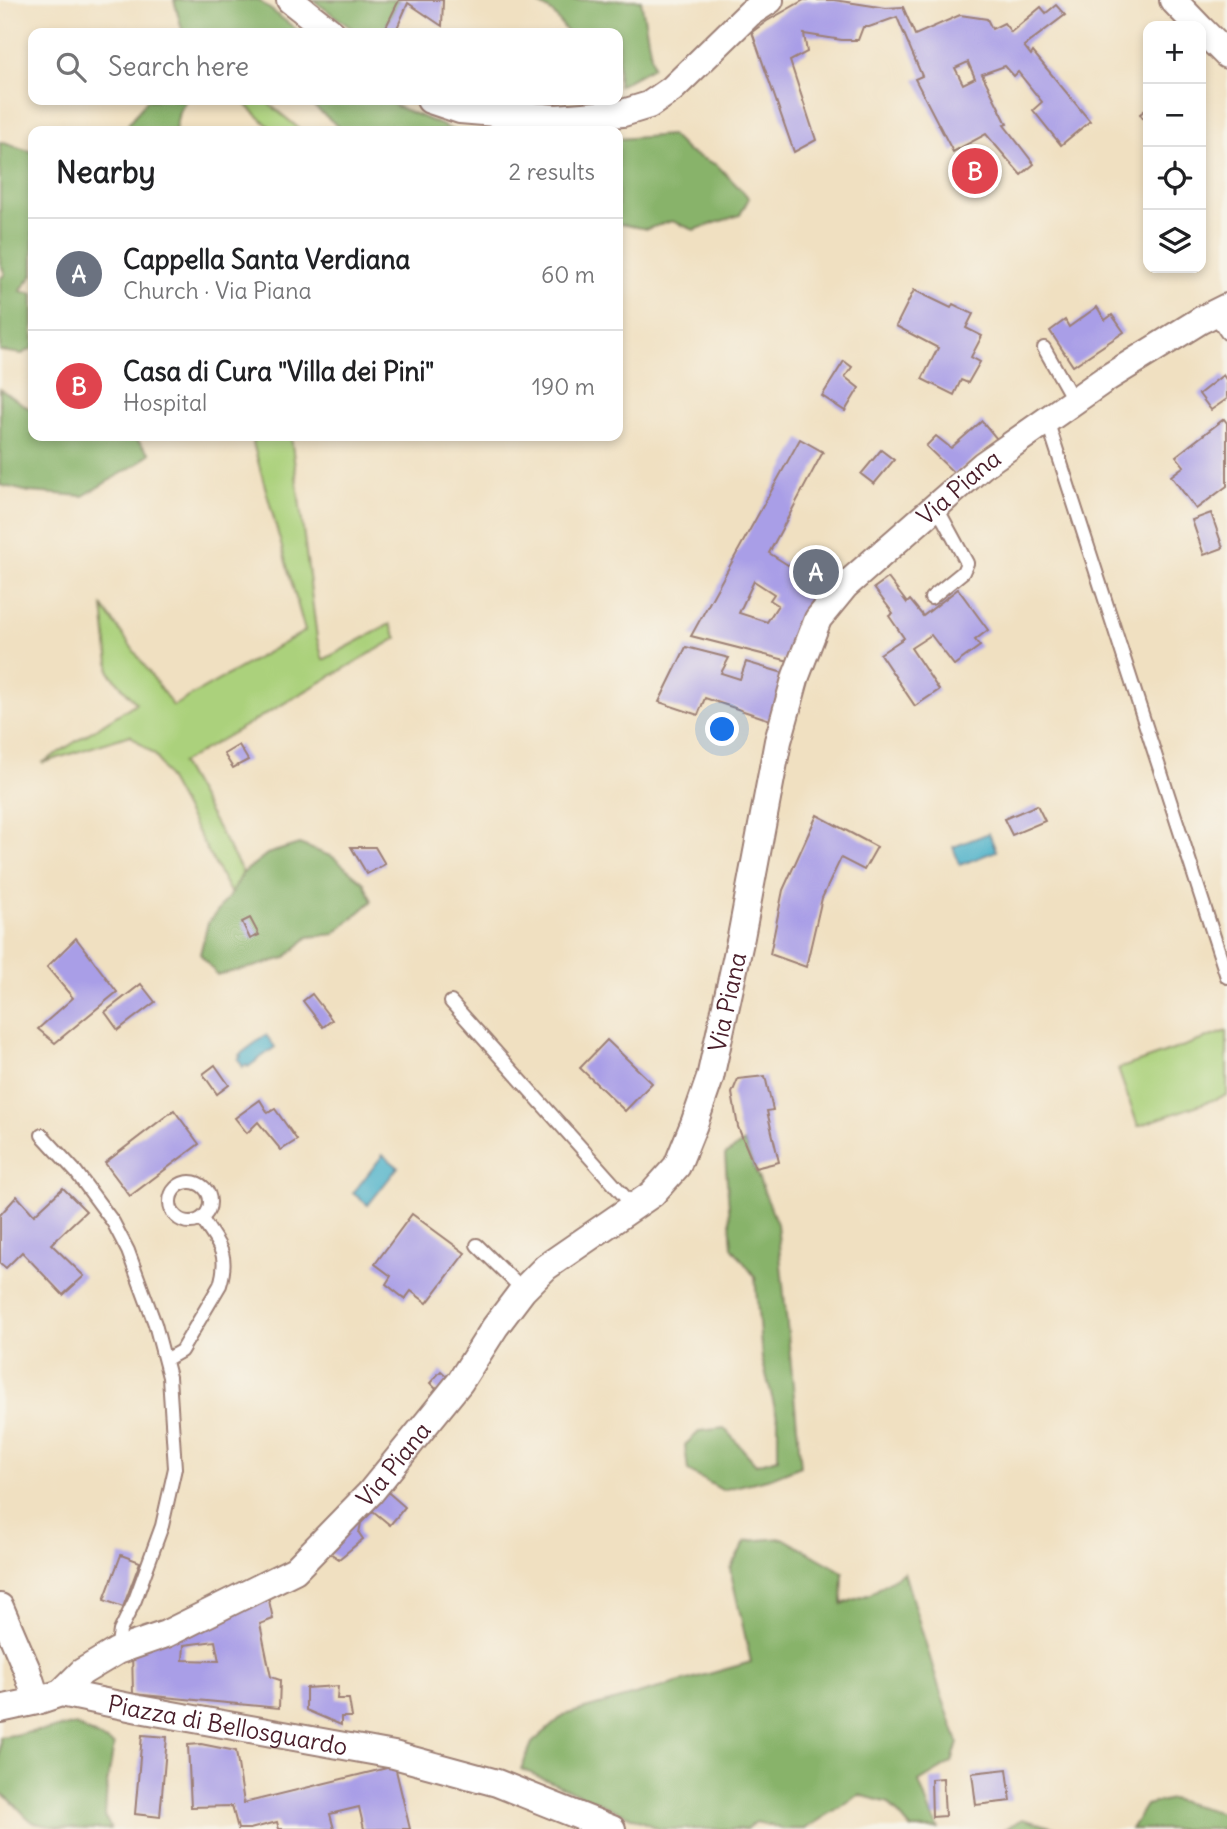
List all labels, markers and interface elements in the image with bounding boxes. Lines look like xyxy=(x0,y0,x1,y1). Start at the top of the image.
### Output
map controls xyxy=(1143,21,1206,273)
button: + xyxy=(1143,21,1206,84)
search box xyxy=(28,28,623,105)
icon: search xyxy=(52,48,90,86)
text: Search here xyxy=(108,50,249,83)
button: − xyxy=(1143,84,1206,147)
pin: B xyxy=(952,145,998,197)
button: locate xyxy=(1143,147,1206,210)
text: Nearby xyxy=(56,153,156,191)
text: 2 results xyxy=(509,157,595,186)
button: layers xyxy=(1143,210,1206,273)
text: Cappella Santa Verdiana xyxy=(123,243,410,276)
text: A xyxy=(72,260,86,289)
text: 60 m xyxy=(541,260,595,289)
text: Church · Via Piana xyxy=(123,276,312,305)
text: Casa di Cura "Villa dei Pini" xyxy=(123,355,434,388)
text: B xyxy=(71,372,87,401)
text: 190 m xyxy=(532,372,595,401)
text: Hospital xyxy=(123,388,207,417)
street label: Via Piana xyxy=(911,442,1006,531)
pin: A xyxy=(793,546,839,598)
your location xyxy=(705,712,739,746)
street label: Via Piana xyxy=(701,949,752,1055)
street label: Via Piana xyxy=(350,1415,437,1513)
street label: Piazza di Bellosguardo xyxy=(105,1688,350,1761)

